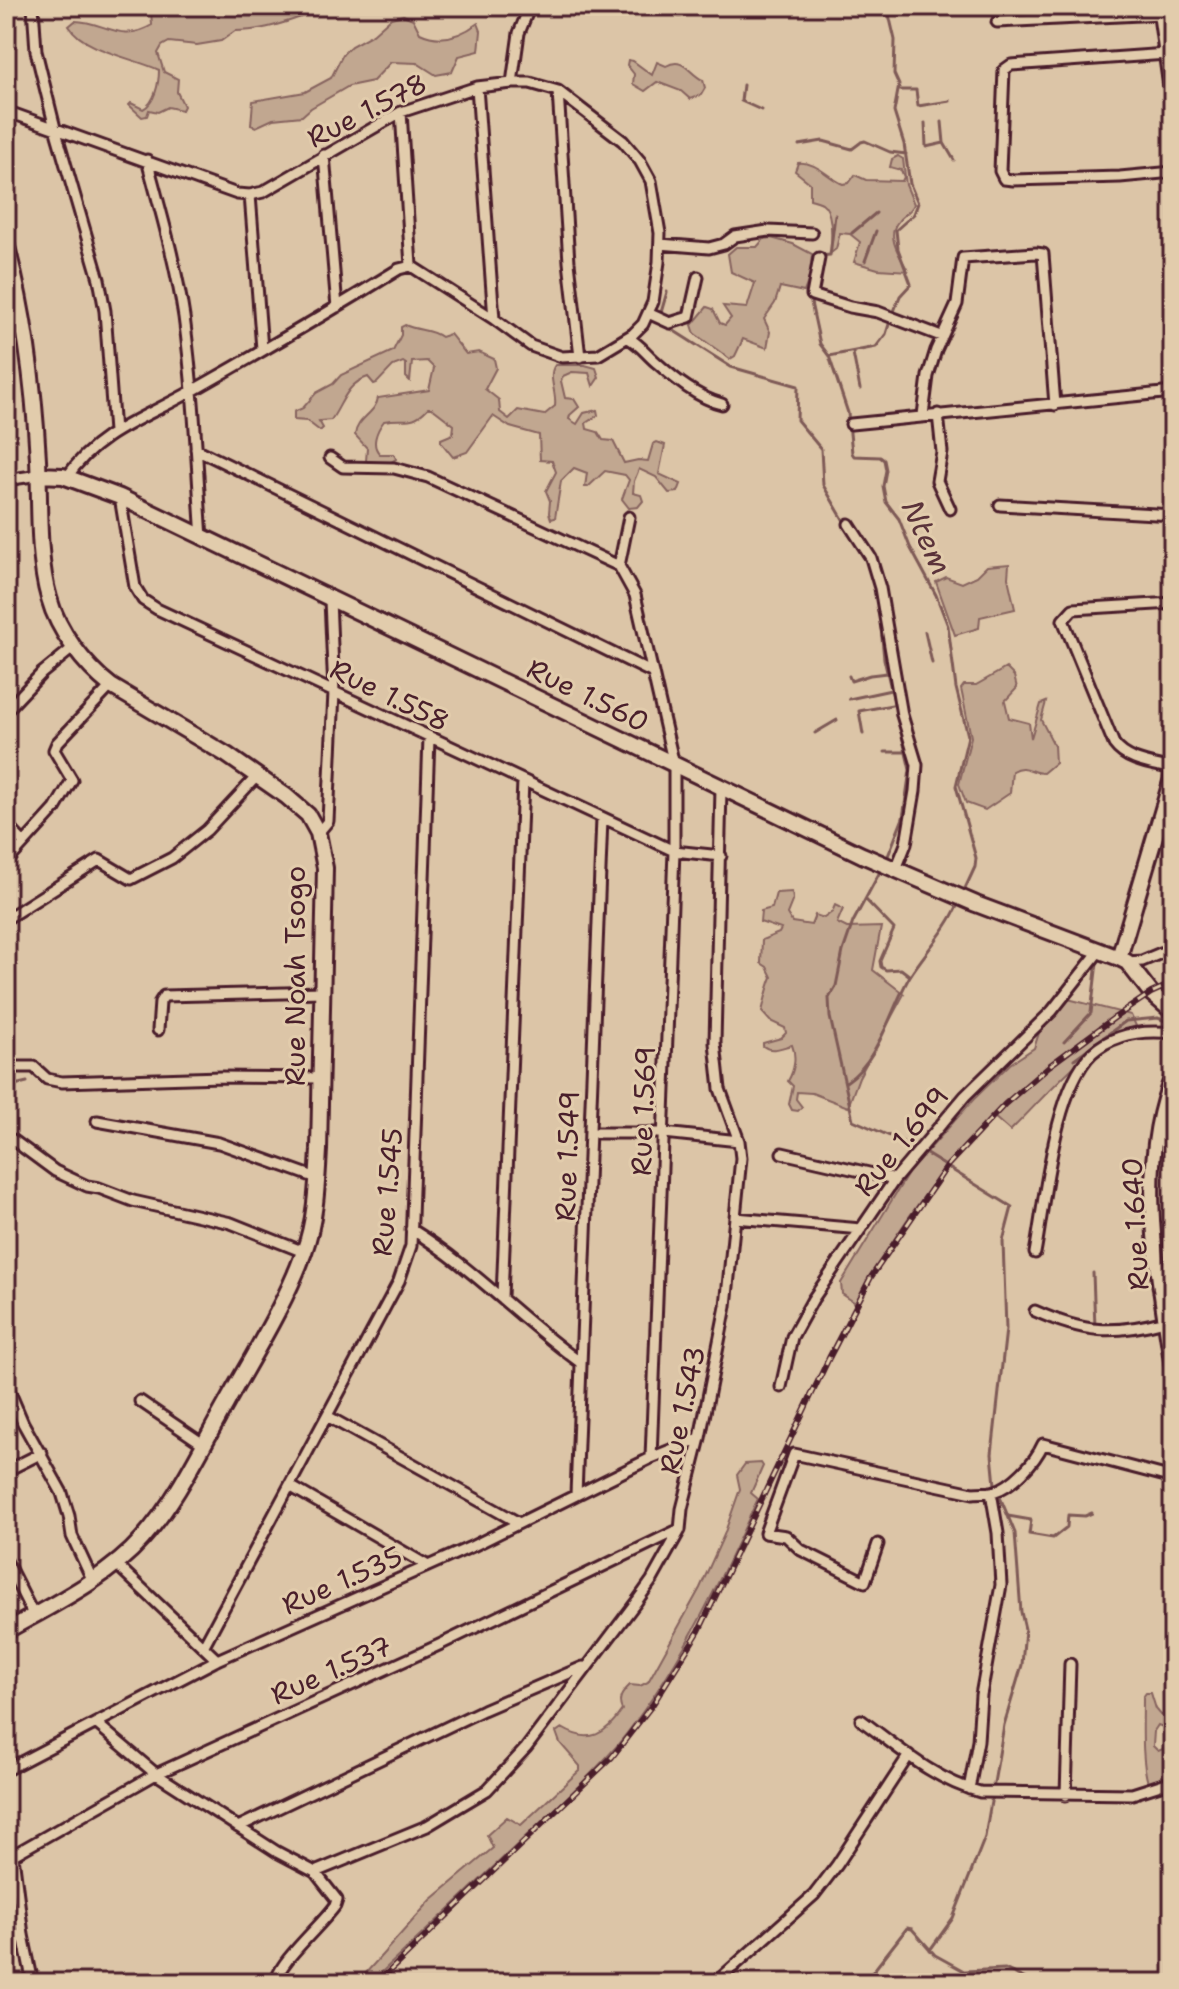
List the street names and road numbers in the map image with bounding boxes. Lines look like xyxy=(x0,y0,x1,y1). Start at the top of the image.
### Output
street label: Rue 1.578 xyxy=(300,64,434,156)
street label: Rue 1.560 xyxy=(521,649,655,741)
street label: Rue 1.558 xyxy=(324,650,456,740)
street label: Rue Noah Tsogo xyxy=(276,866,314,1086)
street label: Rue 1.569 xyxy=(622,1045,664,1177)
street label: Rue 1.699 xyxy=(845,1078,957,1204)
street label: Rue 1.549 xyxy=(546,1090,588,1222)
street label: Rue 1.545 xyxy=(362,1126,412,1258)
street label: Rue 1.640 xyxy=(1113,1156,1157,1292)
street label: Rue 1.543 xyxy=(650,1342,714,1478)
street label: Rue 1.535 xyxy=(276,1537,408,1623)
street label: Rue 1.537 xyxy=(264,1626,398,1714)

